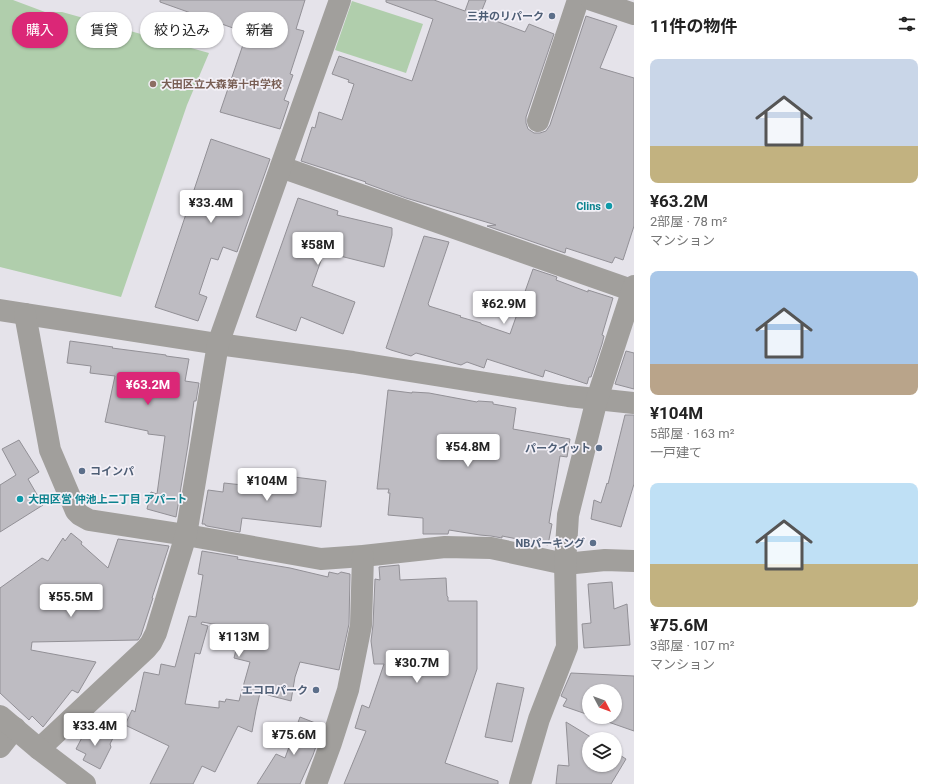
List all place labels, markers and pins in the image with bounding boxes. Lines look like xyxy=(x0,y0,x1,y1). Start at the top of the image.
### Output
place label: 三井のリパーク xyxy=(467,10,544,23)
marker: 三井のリパーク xyxy=(547,11,557,21)
place label: 大田区立大森第十中学校 xyxy=(161,78,282,91)
marker: 大田区立大森第十中学校 xyxy=(148,79,158,89)
pin: ¥33.4M xyxy=(178,190,244,224)
place label: Clins xyxy=(576,200,601,213)
marker: Clins xyxy=(604,201,614,211)
pin: ¥58M xyxy=(294,232,342,266)
pin: ¥62.9M xyxy=(471,291,537,325)
pin: ¥63.2M xyxy=(115,372,181,406)
pin: ¥54.8M xyxy=(435,434,501,468)
place label: パークイット xyxy=(525,442,591,455)
marker: パークイット xyxy=(594,443,604,453)
place label: コインパ xyxy=(90,465,134,478)
marker: コインパ xyxy=(77,466,87,476)
pin: ¥104M xyxy=(239,468,295,502)
place label: 大田区営 仲池上二丁目 アパート xyxy=(28,493,187,506)
marker: 大田区営 仲池上二丁目 アパート xyxy=(15,494,25,504)
place label: NBパーキング xyxy=(516,537,585,550)
marker: NBパーキング xyxy=(588,538,598,548)
pin: ¥55.5M xyxy=(38,584,104,618)
pin: ¥113M xyxy=(211,624,267,658)
pin: ¥30.7M xyxy=(384,650,450,684)
place label: エコロパーク xyxy=(242,684,308,697)
marker: エコロパーク xyxy=(311,685,321,695)
pin: ¥33.4M xyxy=(62,713,128,747)
pin: ¥75.6M xyxy=(261,722,327,756)

